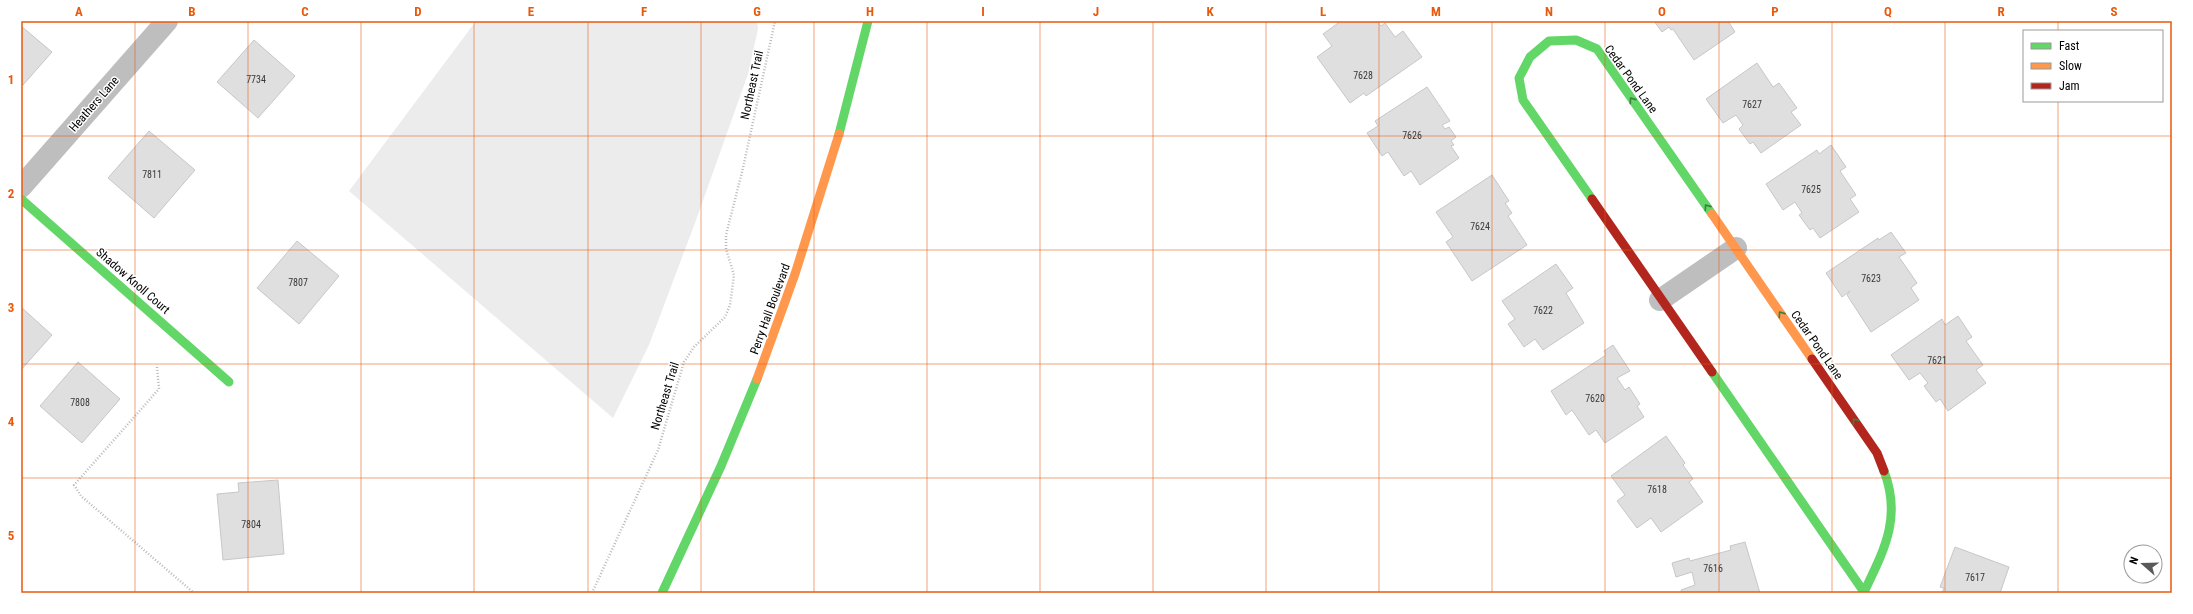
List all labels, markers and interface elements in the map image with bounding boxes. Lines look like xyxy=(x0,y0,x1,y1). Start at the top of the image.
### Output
text: A xyxy=(75,4,83,19)
text: B xyxy=(188,4,196,19)
text: C xyxy=(301,4,309,19)
text: D xyxy=(414,4,422,19)
text: E xyxy=(528,4,535,19)
text: F xyxy=(641,4,647,19)
text: G xyxy=(753,4,761,19)
text: H xyxy=(866,4,874,19)
text: I xyxy=(981,4,985,19)
text: J xyxy=(1093,4,1099,19)
text: K xyxy=(1206,4,1214,19)
text: L xyxy=(1320,4,1326,19)
text: M xyxy=(1431,4,1441,19)
text: N xyxy=(1545,4,1553,19)
text: O xyxy=(1658,4,1666,19)
text: P xyxy=(1771,4,1779,19)
text: Q xyxy=(1884,4,1892,19)
text: R xyxy=(1997,4,2005,19)
text: S xyxy=(2110,4,2118,19)
legend xyxy=(2023,30,2163,102)
text: Fast xyxy=(2059,39,2080,53)
street label: Cedar Pond Lane xyxy=(1602,42,1661,116)
street label: Northeast Trail xyxy=(738,49,766,121)
text: Slow xyxy=(2059,59,2082,73)
house number: 7628 xyxy=(1353,70,1373,81)
text: 1 xyxy=(8,72,14,87)
street label: Heathers Lane xyxy=(66,73,122,134)
house number: 7734 xyxy=(246,74,266,85)
text: Jam xyxy=(2059,79,2080,93)
one-way arrow xyxy=(1630,98,1637,105)
house number: 7627 xyxy=(1742,99,1762,110)
house number: 7626 xyxy=(1402,130,1422,141)
house number: 7811 xyxy=(142,169,162,180)
house number: 7625 xyxy=(1801,184,1821,195)
text: 2 xyxy=(8,186,15,201)
one-way arrow xyxy=(1704,204,1712,211)
house number: 7624 xyxy=(1470,221,1490,232)
street label: Shadow Knoll Court xyxy=(93,245,173,317)
street label: Perry Hall Boulevard xyxy=(747,262,793,356)
house number: 7623 xyxy=(1861,273,1881,284)
house number: 7807 xyxy=(288,277,308,288)
text: 3 xyxy=(8,300,14,315)
house number: 7622 xyxy=(1533,305,1553,316)
street label: Cedar Pond Lane xyxy=(1788,308,1846,382)
one-way arrow xyxy=(1779,311,1786,318)
house number: 7621 xyxy=(1927,355,1947,366)
street label: Northeast Trail xyxy=(648,360,682,432)
house number: 7620 xyxy=(1585,393,1605,404)
house number: 7808 xyxy=(70,397,90,408)
text: 4 xyxy=(8,414,15,429)
one-way arrow xyxy=(1852,418,1860,425)
house number: 7618 xyxy=(1647,484,1667,495)
house number: 7804 xyxy=(241,519,261,530)
text: 5 xyxy=(8,528,15,543)
north arrow xyxy=(2123,544,2163,584)
text: N xyxy=(2127,555,2141,566)
house number: 7616 xyxy=(1703,563,1723,574)
house number: 7617 xyxy=(1965,572,1985,583)

